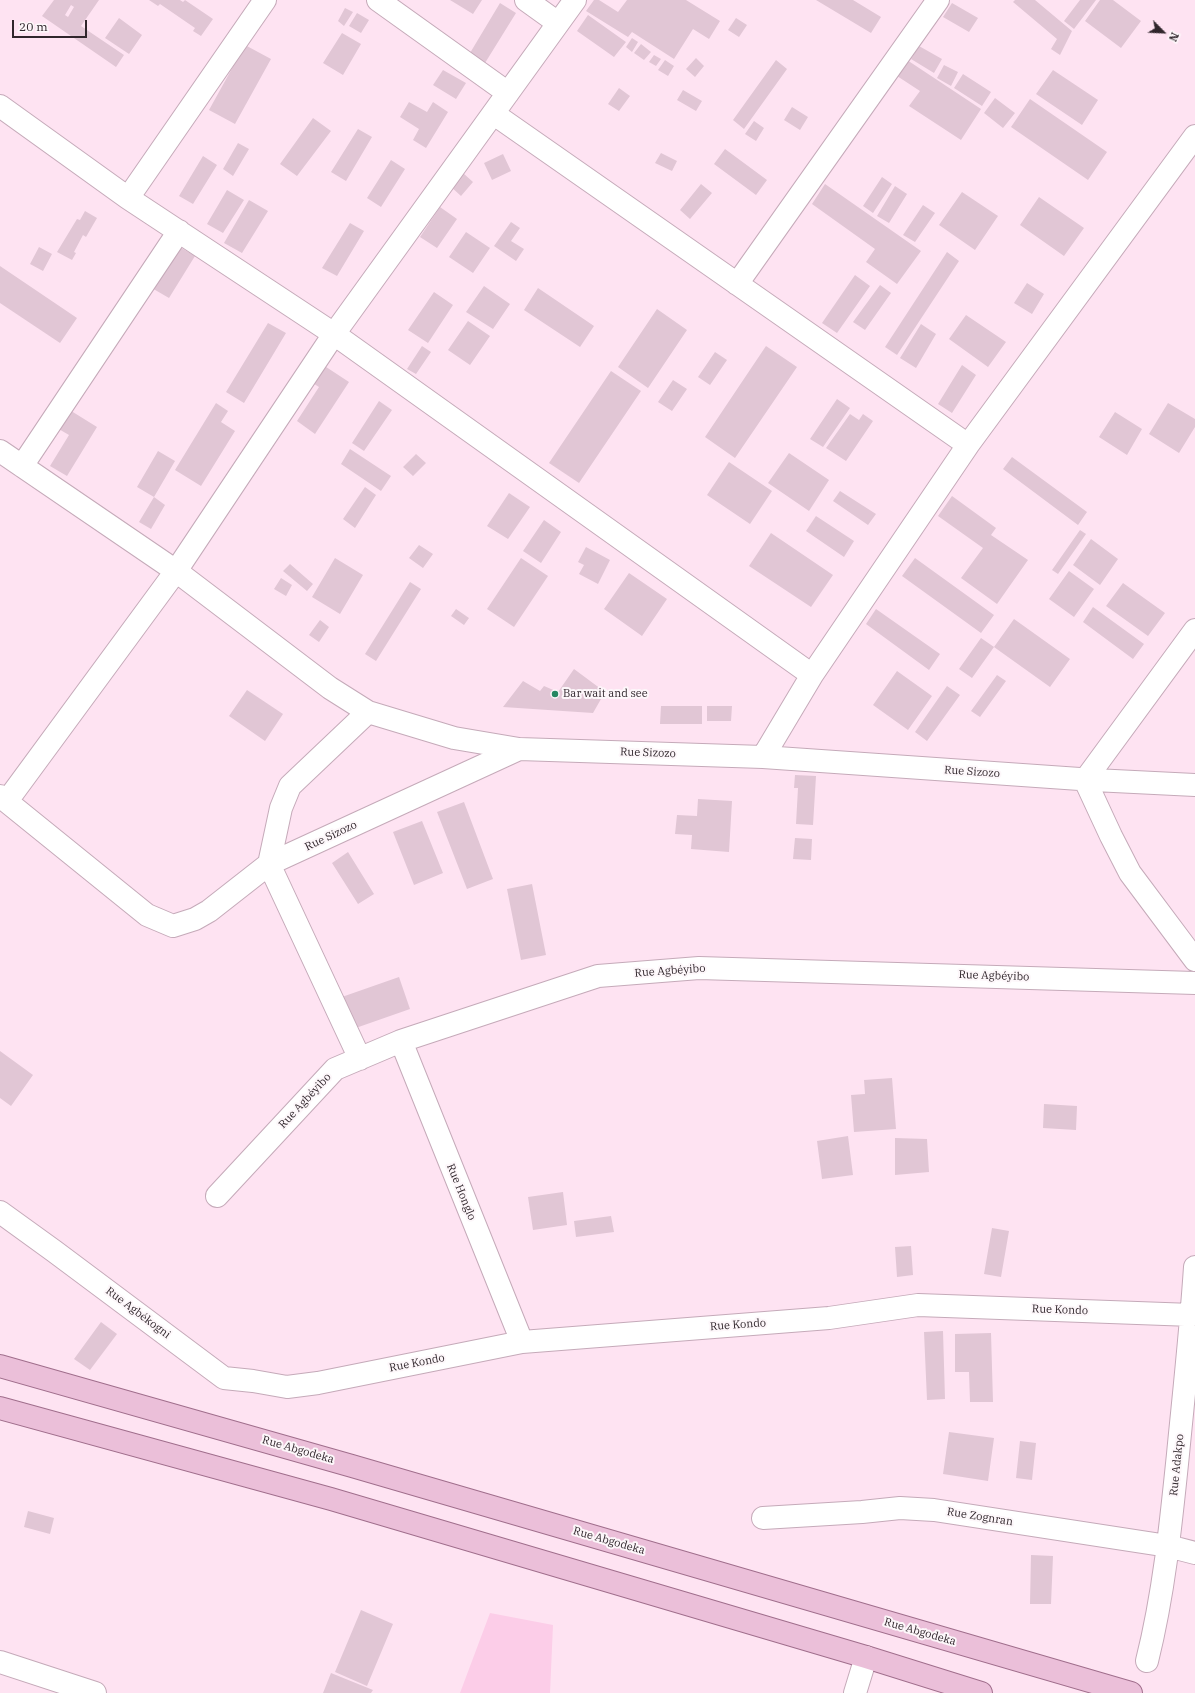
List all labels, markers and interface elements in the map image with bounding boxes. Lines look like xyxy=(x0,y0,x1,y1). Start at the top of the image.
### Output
scale bar xyxy=(14,12,89,38)
north arrow xyxy=(1143,12,1183,52)
text: 20 m xyxy=(19,19,48,34)
text: N xyxy=(1166,30,1182,44)
place label: Bar wait and see xyxy=(563,687,648,701)
marker: Bar wait and see xyxy=(550,689,560,699)
street label: Rue Sizozo xyxy=(620,745,676,761)
street label: Rue Sizozo xyxy=(944,763,1000,781)
street label: Rue Sizozo xyxy=(303,818,359,854)
street label: Rue Agbéyibo xyxy=(634,962,706,980)
street label: Rue Agbéyibo xyxy=(958,968,1030,984)
street label: Rue Agbéyibo xyxy=(276,1071,334,1131)
street label: Rue Honglo xyxy=(444,1162,478,1222)
street label: Rue Agbékogni xyxy=(103,1284,173,1342)
street label: Rue Kondo xyxy=(1032,1302,1088,1318)
street label: Rue Kondo xyxy=(709,1316,767,1334)
street label: Rue Kondo xyxy=(388,1351,446,1375)
street label: Rue Abgodeka xyxy=(261,1433,335,1467)
street label: Rue Adakpo xyxy=(1167,1433,1187,1497)
street label: Rue Zognran xyxy=(946,1505,1014,1529)
street label: Rue Abgodeka xyxy=(572,1524,646,1558)
street label: Rue Abgodeka xyxy=(883,1615,957,1649)

